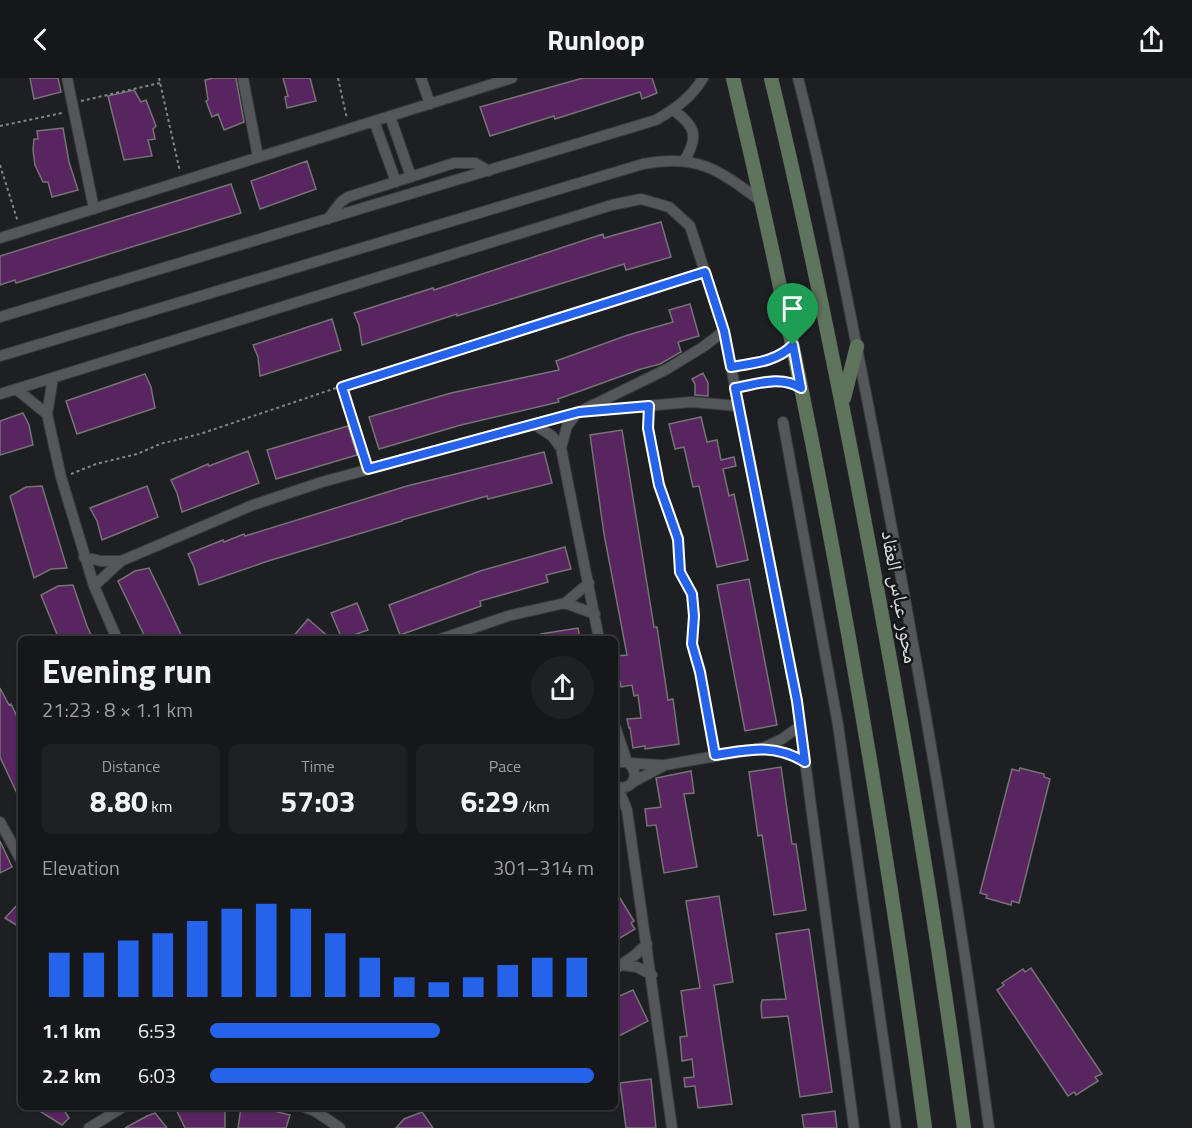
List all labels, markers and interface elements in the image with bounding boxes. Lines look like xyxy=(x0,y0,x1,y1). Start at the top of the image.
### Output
text: Runloop xyxy=(547,19,645,60)
icon: back xyxy=(24,23,57,56)
icon: share xyxy=(1135,23,1168,56)
pin xyxy=(767,283,818,345)
icon: arrive xyxy=(776,292,809,325)
street label: محور عباس العقاد xyxy=(874,528,928,666)
text: Evening run xyxy=(42,646,212,696)
button: share xyxy=(531,656,594,719)
text: 21:23 · 8 × 1.1 km xyxy=(42,694,193,725)
text: Distance xyxy=(102,754,160,778)
text: Time xyxy=(301,754,335,778)
text: Pace xyxy=(489,754,521,778)
text: 8.80 xyxy=(90,778,148,824)
text: 57:03 xyxy=(281,778,355,824)
text: 6:29 xyxy=(460,778,518,824)
text: km xyxy=(148,794,172,818)
text: /km xyxy=(518,794,550,818)
text: Elevation xyxy=(42,852,120,883)
text: 301–314 m xyxy=(493,852,594,883)
text: 1.1 km xyxy=(42,1015,101,1046)
text: 6:53 xyxy=(138,1015,176,1046)
text: 2.2 km xyxy=(42,1060,101,1091)
text: 6:03 xyxy=(138,1060,176,1091)

